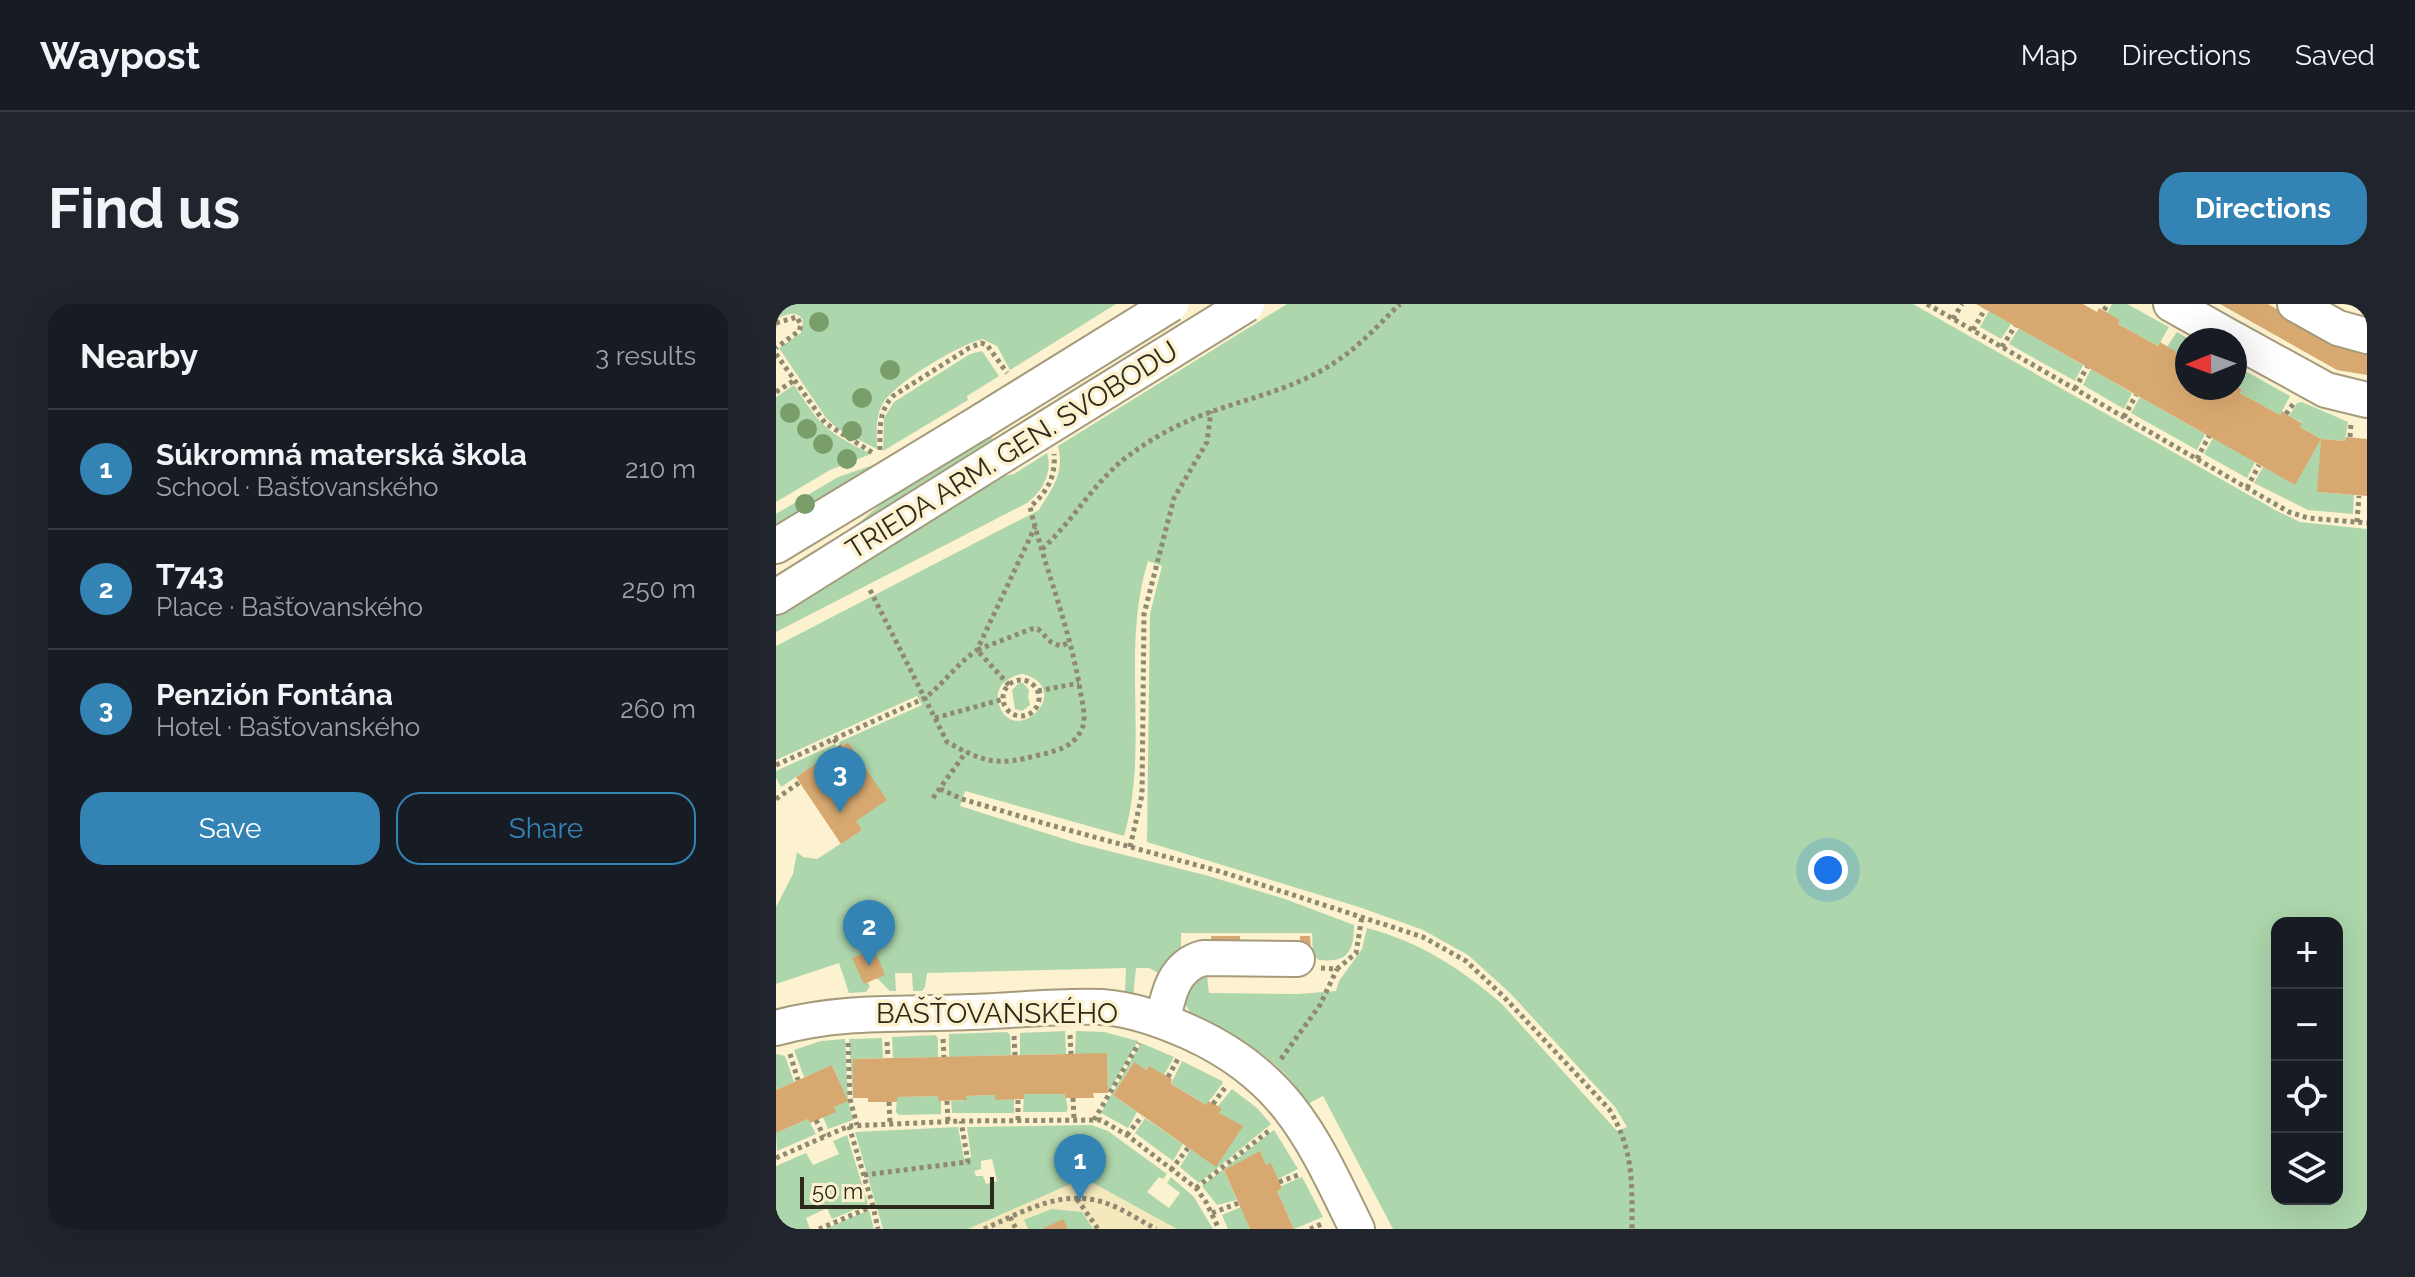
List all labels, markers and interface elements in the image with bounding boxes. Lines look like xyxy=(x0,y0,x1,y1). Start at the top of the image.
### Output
text: Waypost xyxy=(40,33,200,78)
text: Map xyxy=(2021,39,2078,72)
text: Directions xyxy=(2122,39,2251,72)
text: Saved xyxy=(2295,39,2375,72)
button: Directions xyxy=(2159,172,2367,245)
text: Find us xyxy=(48,175,240,241)
north arrow xyxy=(2175,328,2247,400)
street label: TRIEDA ARM. GEN. SVOBODU xyxy=(840,334,1184,566)
text: Nearby xyxy=(80,336,198,376)
text: 3 results xyxy=(595,341,696,371)
text: Súkromná materská škola xyxy=(156,437,527,472)
text: 1 xyxy=(100,454,112,484)
text: 210 m xyxy=(625,454,696,484)
text: School · Bašťovanského xyxy=(156,472,439,502)
text: T743 xyxy=(156,557,224,592)
text: 2 xyxy=(99,574,113,604)
text: 250 m xyxy=(622,574,696,604)
text: Place · Bašťovanského xyxy=(156,592,423,622)
text: Penzión Fontána xyxy=(156,677,393,712)
text: 3 xyxy=(99,694,113,724)
text: 260 m xyxy=(620,694,696,724)
text: Hotel · Bašťovanského xyxy=(156,712,420,742)
pin: 3 xyxy=(814,747,866,813)
button: Save xyxy=(80,792,380,865)
button: Share xyxy=(396,792,696,865)
your location xyxy=(1808,850,1848,890)
pin: 2 xyxy=(843,900,895,966)
map controls xyxy=(2271,917,2343,1205)
button: + xyxy=(2271,917,2343,989)
button: − xyxy=(2271,989,2343,1061)
street label: BAŠŤOVANSKÉHO xyxy=(876,996,1118,1030)
button: locate xyxy=(2271,1061,2343,1133)
button: layers xyxy=(2271,1133,2343,1205)
pin: 1 xyxy=(1054,1134,1106,1200)
scale bar xyxy=(800,1173,994,1209)
text: 50 m xyxy=(812,1178,863,1204)

